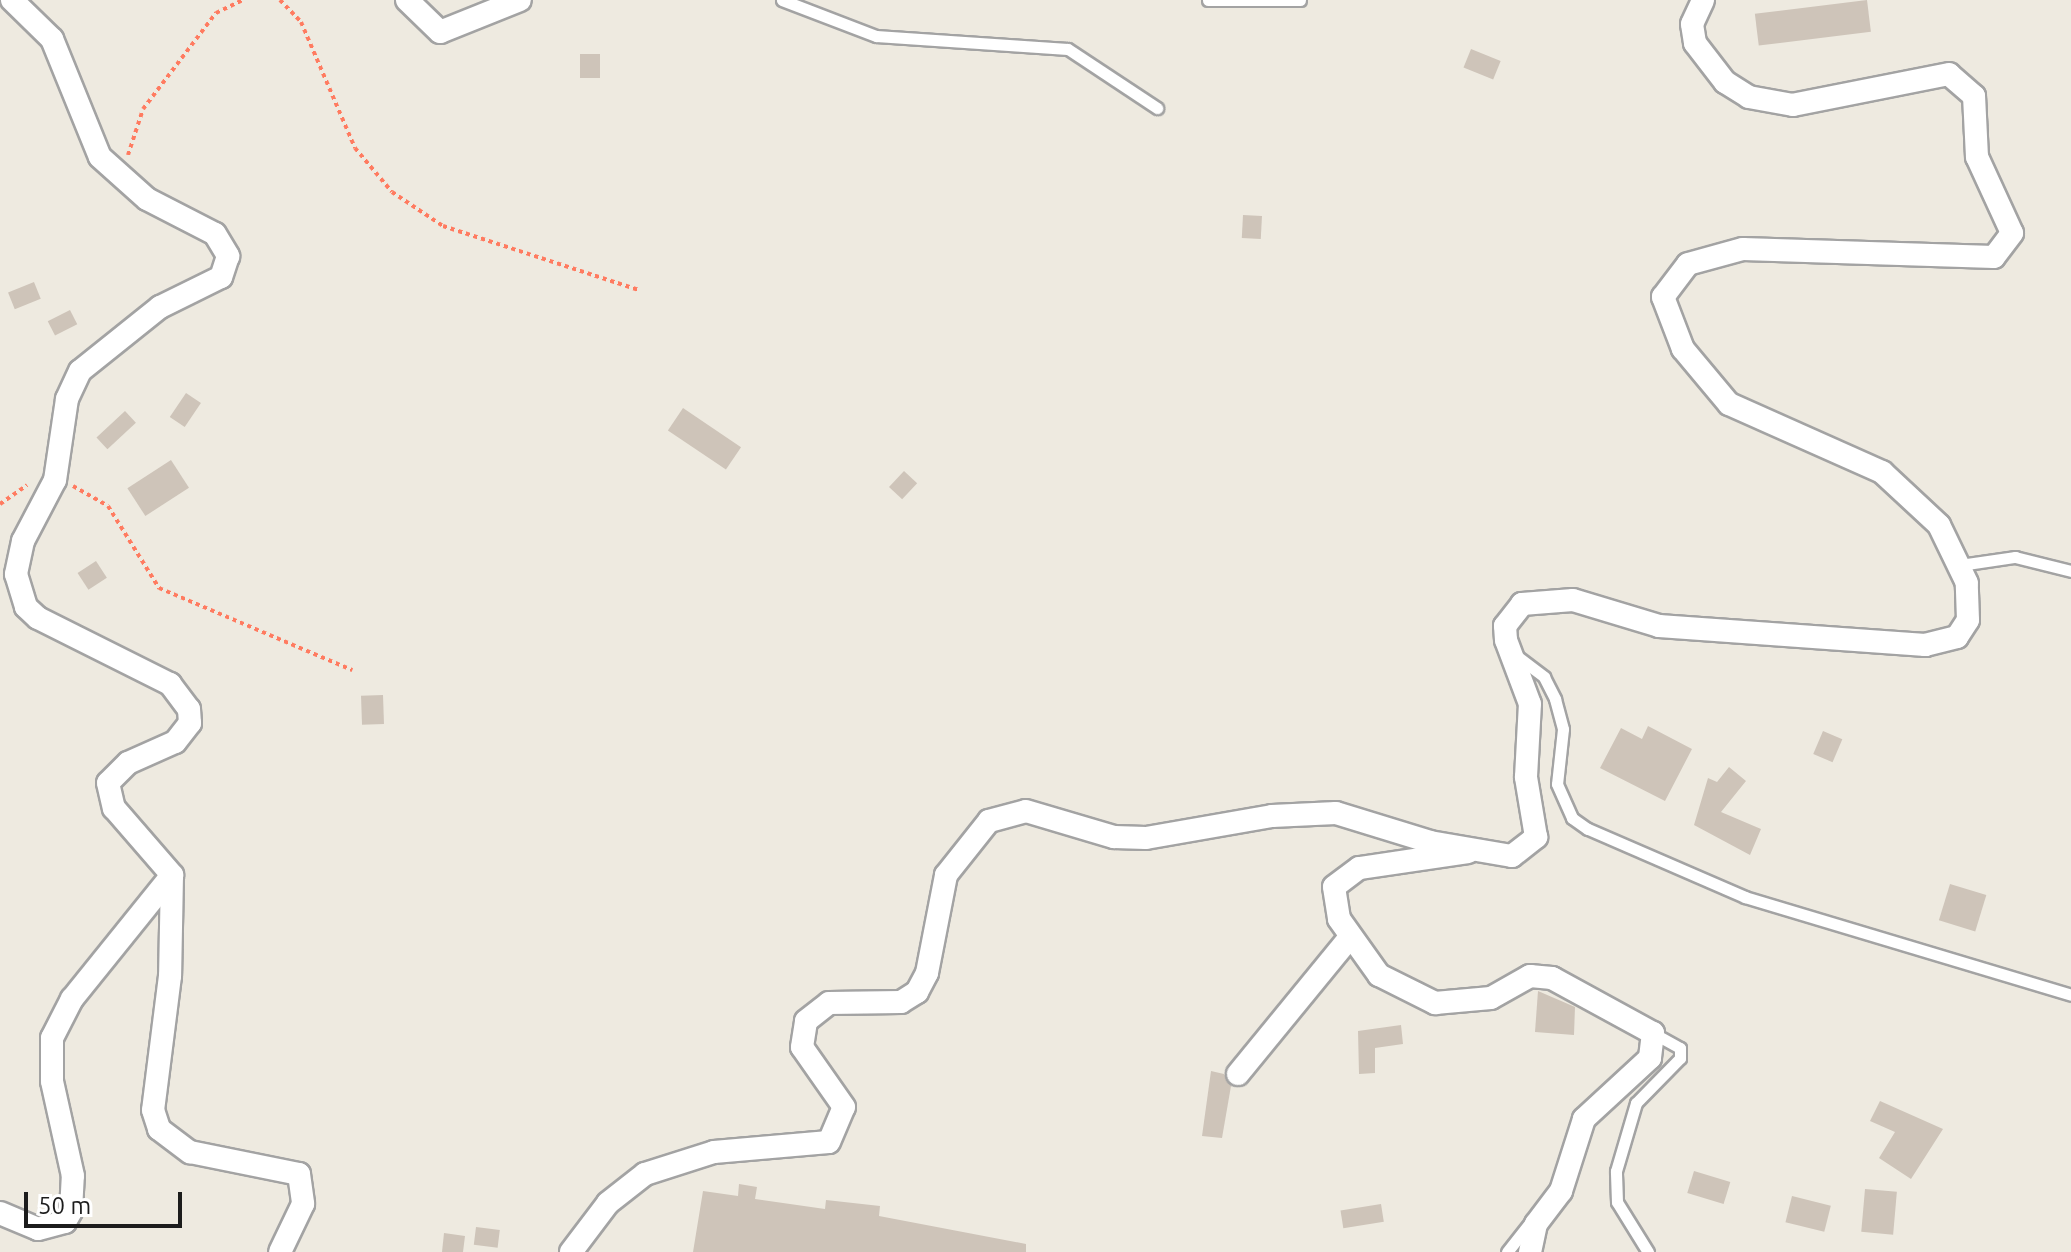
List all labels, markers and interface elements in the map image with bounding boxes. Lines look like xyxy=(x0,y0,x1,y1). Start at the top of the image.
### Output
scale bar xyxy=(28,1176,186,1226)
text: 50 m xyxy=(38,1192,91,1219)

